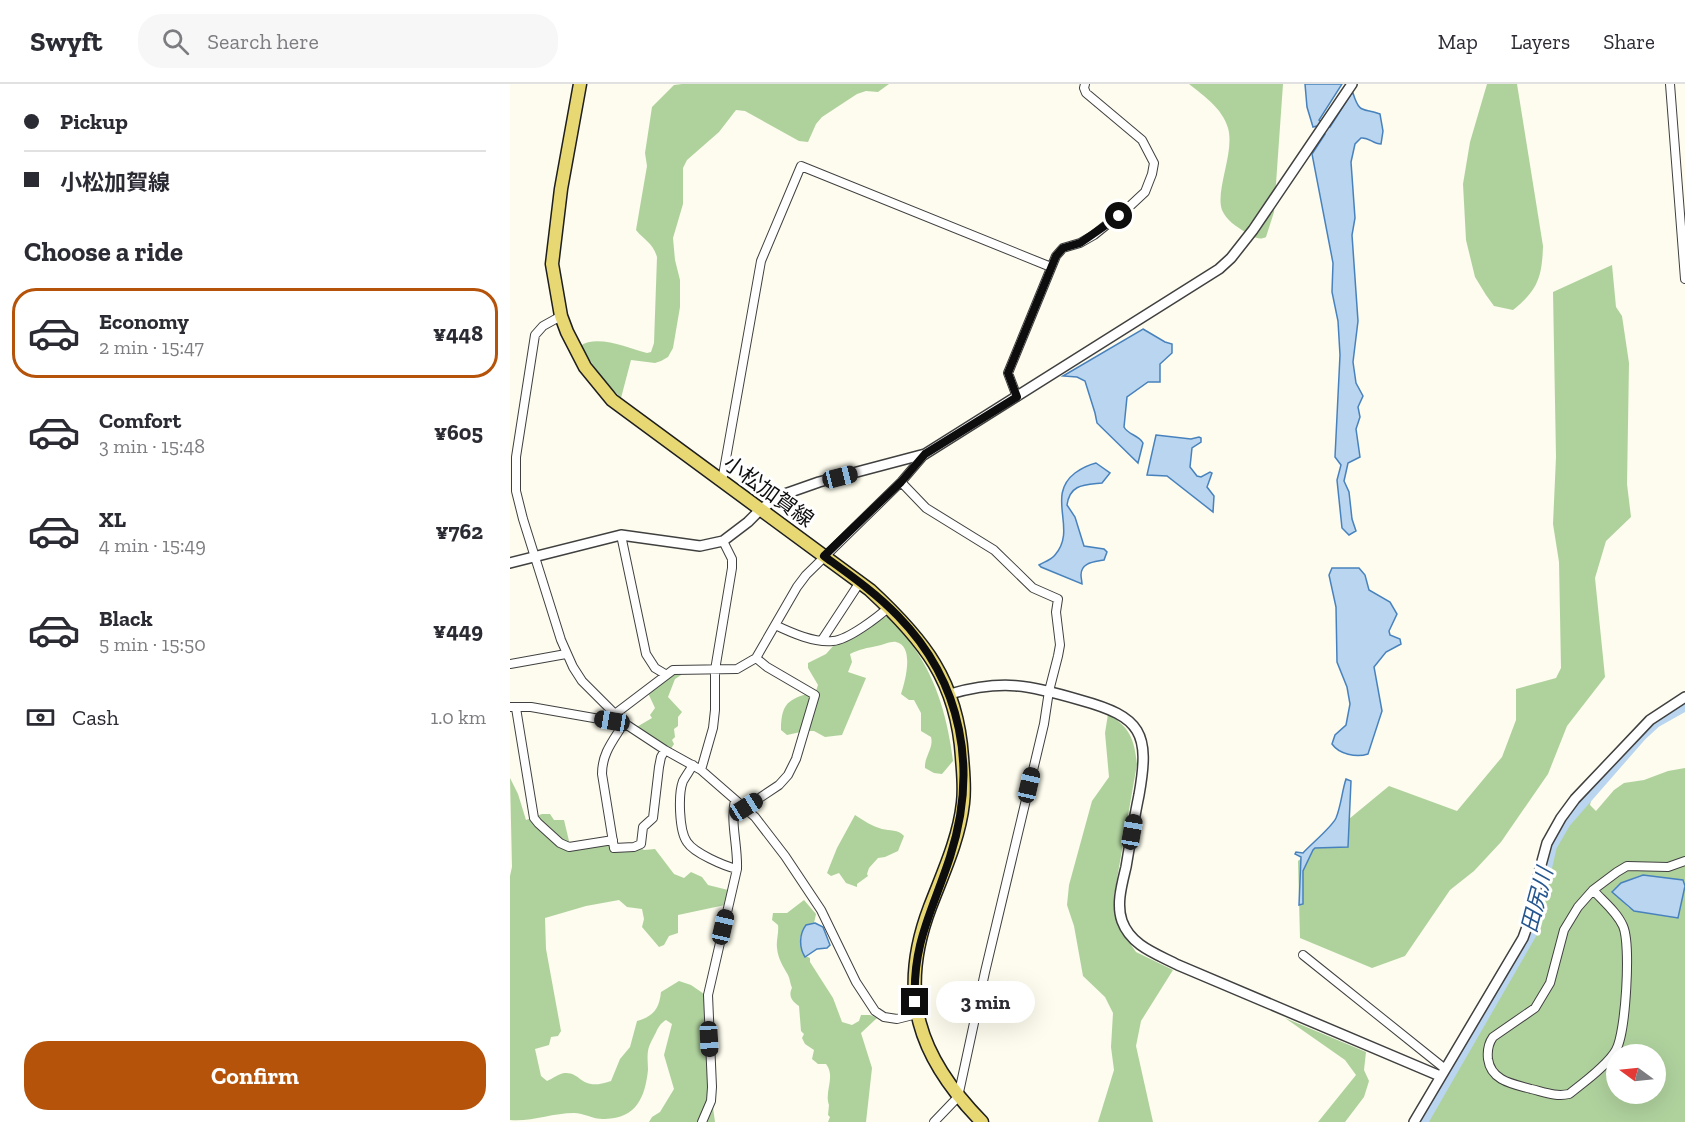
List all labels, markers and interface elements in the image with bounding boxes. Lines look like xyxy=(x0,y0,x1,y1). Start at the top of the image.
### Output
search box xyxy=(138,14,558,68)
text: Swyft xyxy=(30,25,102,58)
icon: search xyxy=(159,25,192,58)
text: Search here xyxy=(207,28,319,55)
text: Map xyxy=(1438,29,1478,54)
text: Layers xyxy=(1511,29,1570,54)
text: Share xyxy=(1603,29,1655,54)
text: Pickup xyxy=(60,108,128,135)
text: 小松加賀線 xyxy=(60,169,170,196)
route start xyxy=(1105,202,1132,229)
text: Choose a ride xyxy=(24,236,183,268)
icon: car xyxy=(27,306,81,360)
text: Economy xyxy=(99,308,189,335)
text: ¥448 xyxy=(433,320,483,347)
text: 2 min · 15:47 xyxy=(99,335,204,359)
icon: car xyxy=(27,405,81,459)
text: Comfort xyxy=(99,407,181,434)
text: ¥605 xyxy=(434,419,483,446)
text: 3 min · 15:48 xyxy=(99,434,205,458)
street label: 小松加賀線 xyxy=(719,450,819,532)
car xyxy=(820,464,860,490)
icon: car xyxy=(27,504,81,558)
text: XL xyxy=(99,506,126,533)
text: ¥762 xyxy=(435,518,483,545)
text: 4 min · 15:49 xyxy=(99,533,206,557)
icon: car xyxy=(27,603,81,657)
text: Black xyxy=(99,605,153,632)
text: ¥449 xyxy=(433,617,483,644)
text: 5 min · 15:50 xyxy=(99,632,206,656)
icon: cash xyxy=(24,701,57,734)
text: Cash xyxy=(72,704,119,731)
text: 1.0 km xyxy=(431,705,486,729)
car xyxy=(593,709,631,733)
car xyxy=(1016,765,1042,805)
car xyxy=(726,790,766,824)
car xyxy=(1120,813,1144,851)
water label: 田尻川 xyxy=(1515,863,1559,935)
car xyxy=(710,907,736,947)
callout: 3 min xyxy=(936,981,1035,1023)
route end xyxy=(901,988,928,1015)
text: 3 min xyxy=(961,990,1010,1014)
car xyxy=(699,1021,719,1057)
button: Confirm xyxy=(24,1041,486,1110)
north arrow xyxy=(1606,1044,1666,1104)
map controls xyxy=(1606,1044,1666,1104)

